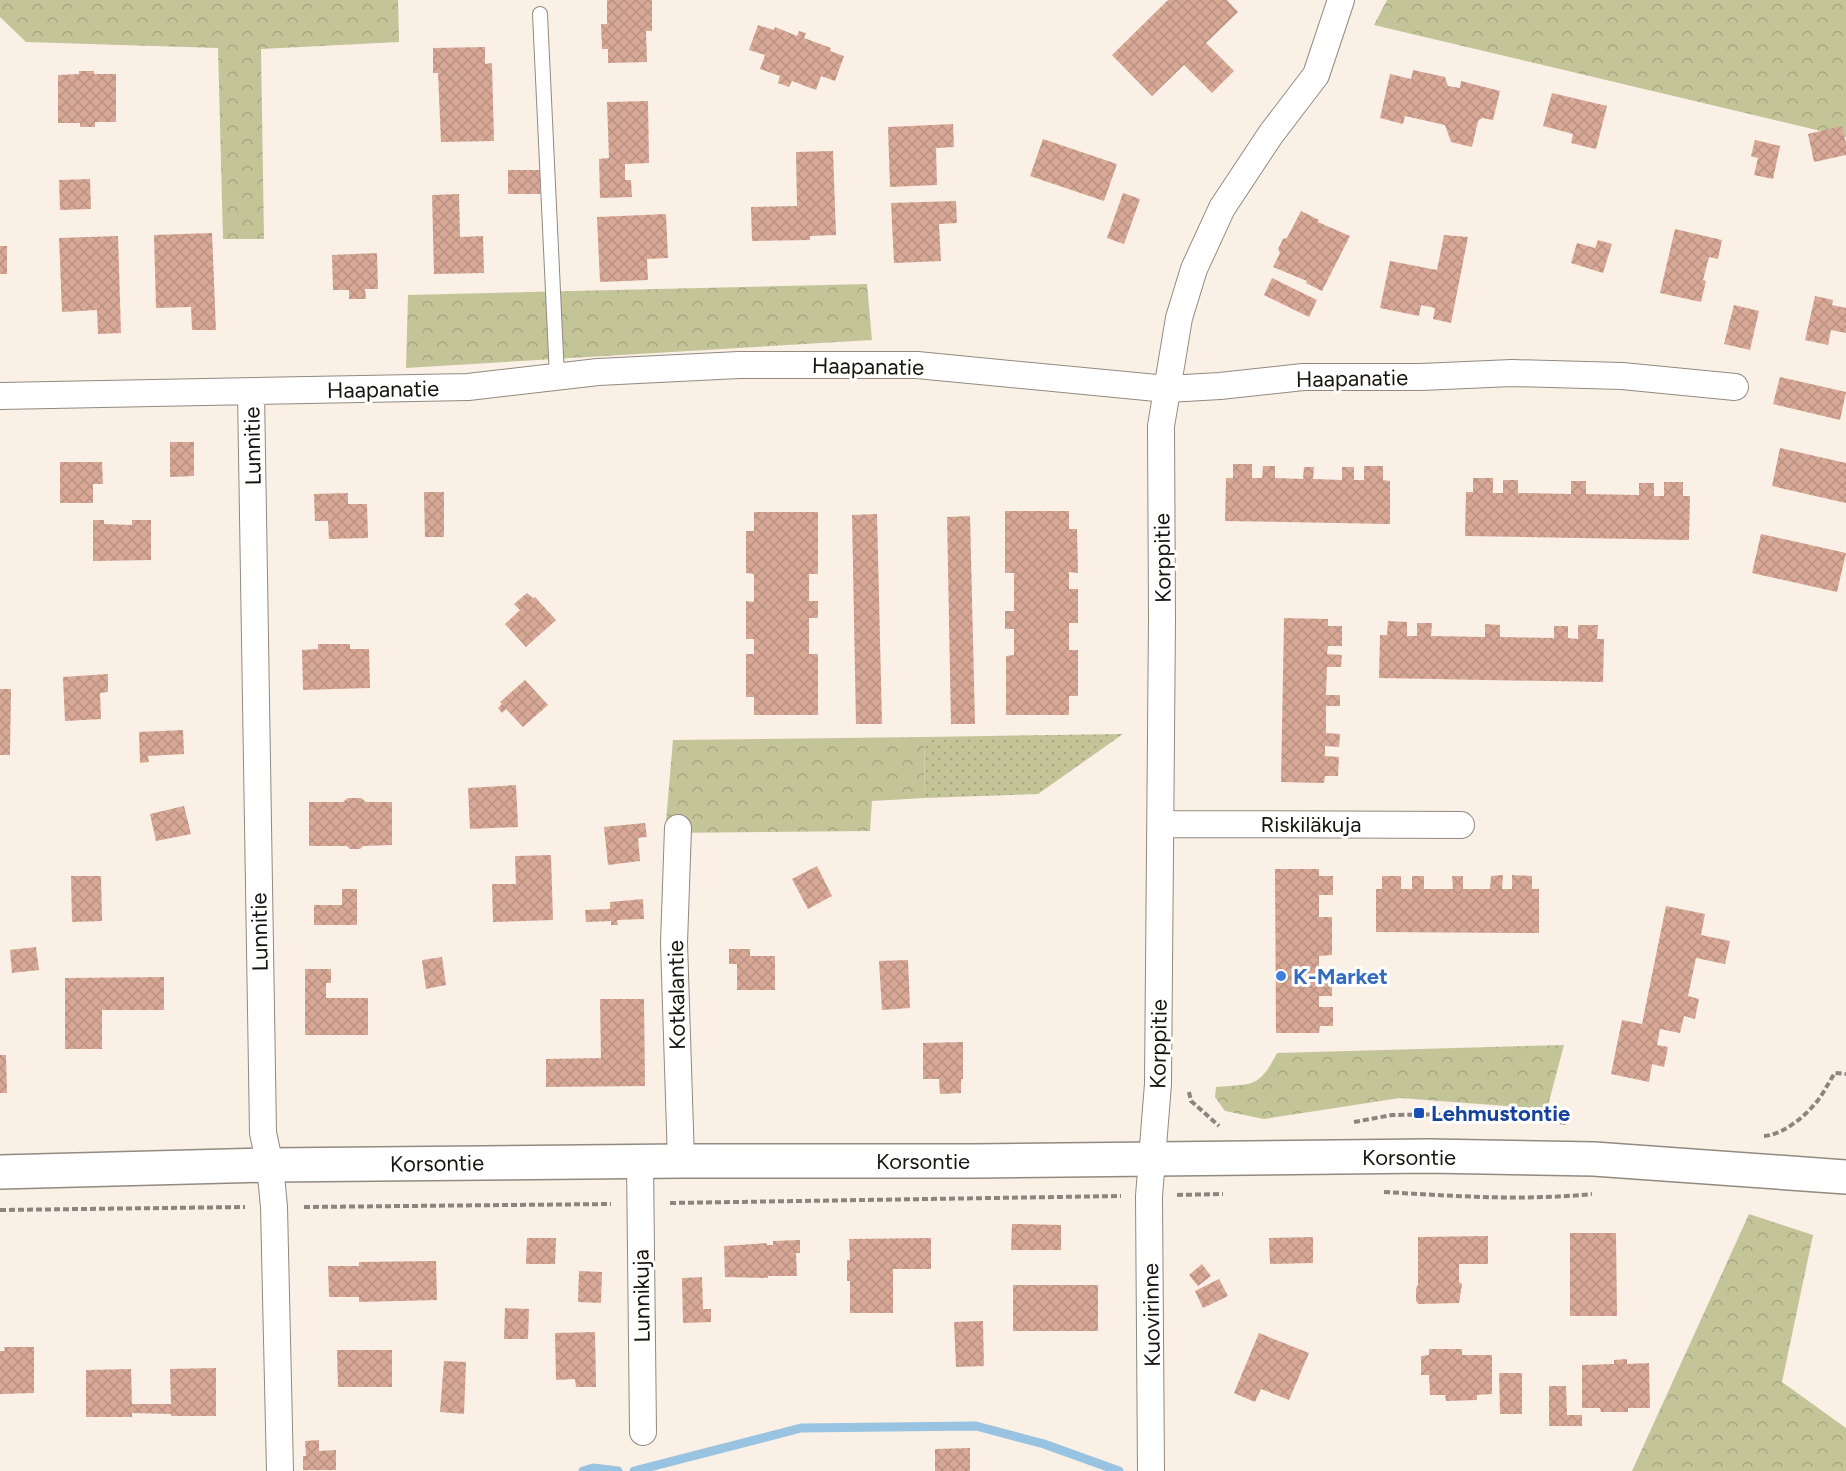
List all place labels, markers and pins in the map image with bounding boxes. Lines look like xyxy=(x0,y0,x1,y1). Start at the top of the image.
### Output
place label: K-Market xyxy=(1293,963,1388,990)
marker: K-Market xyxy=(1274,969,1288,983)
place label: Lehmustontie xyxy=(1431,1100,1570,1127)
marker: Lehmustontie xyxy=(1412,1106,1426,1120)

